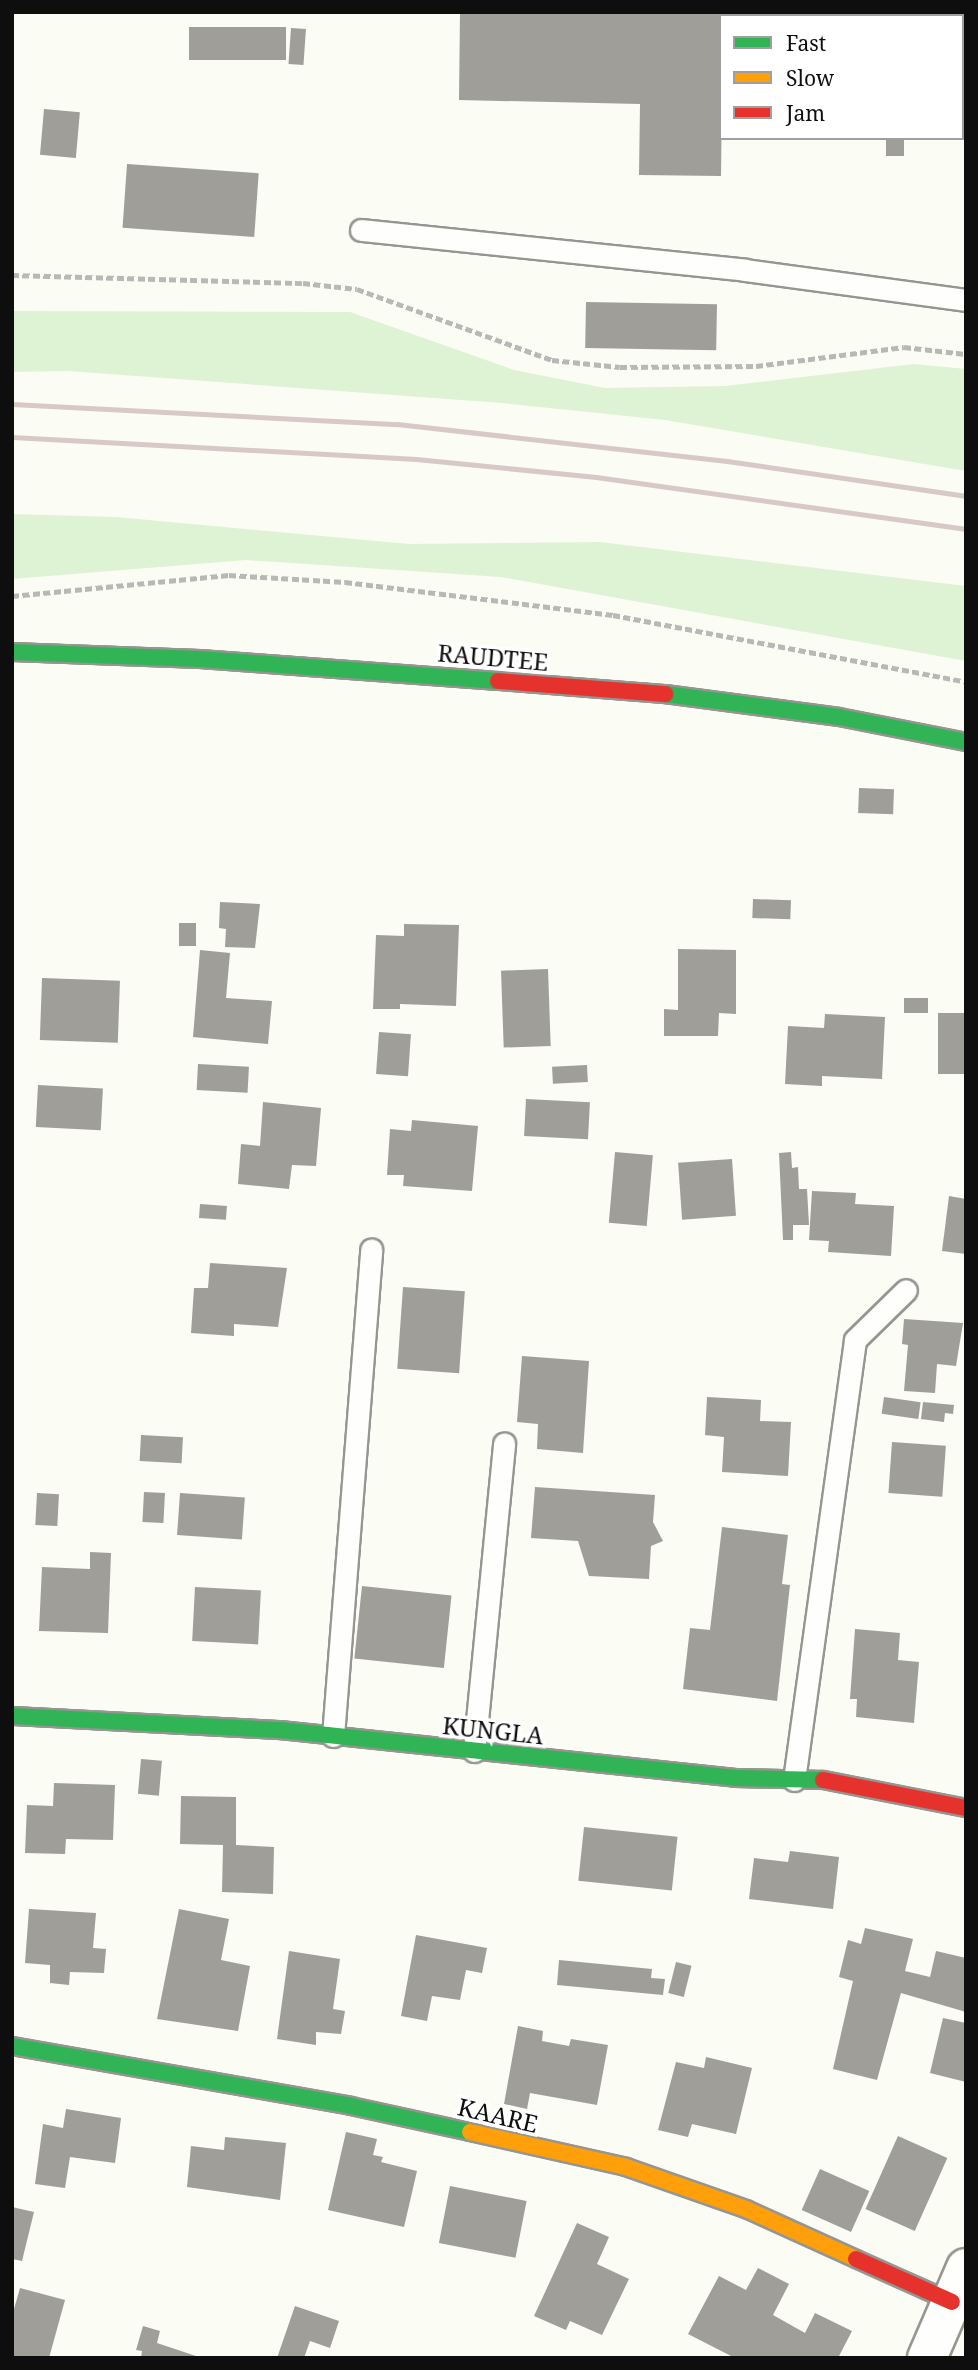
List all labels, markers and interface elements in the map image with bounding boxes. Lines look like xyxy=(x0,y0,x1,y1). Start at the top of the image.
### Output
legend xyxy=(719,14,964,140)
text: Fast xyxy=(786,29,826,57)
text: Slow xyxy=(786,64,834,92)
text: Jam xyxy=(786,99,825,127)
street label: RAUDTEE xyxy=(436,638,550,676)
street label: KUNGLA xyxy=(441,1710,545,1750)
street label: KAARE xyxy=(455,2092,541,2138)

